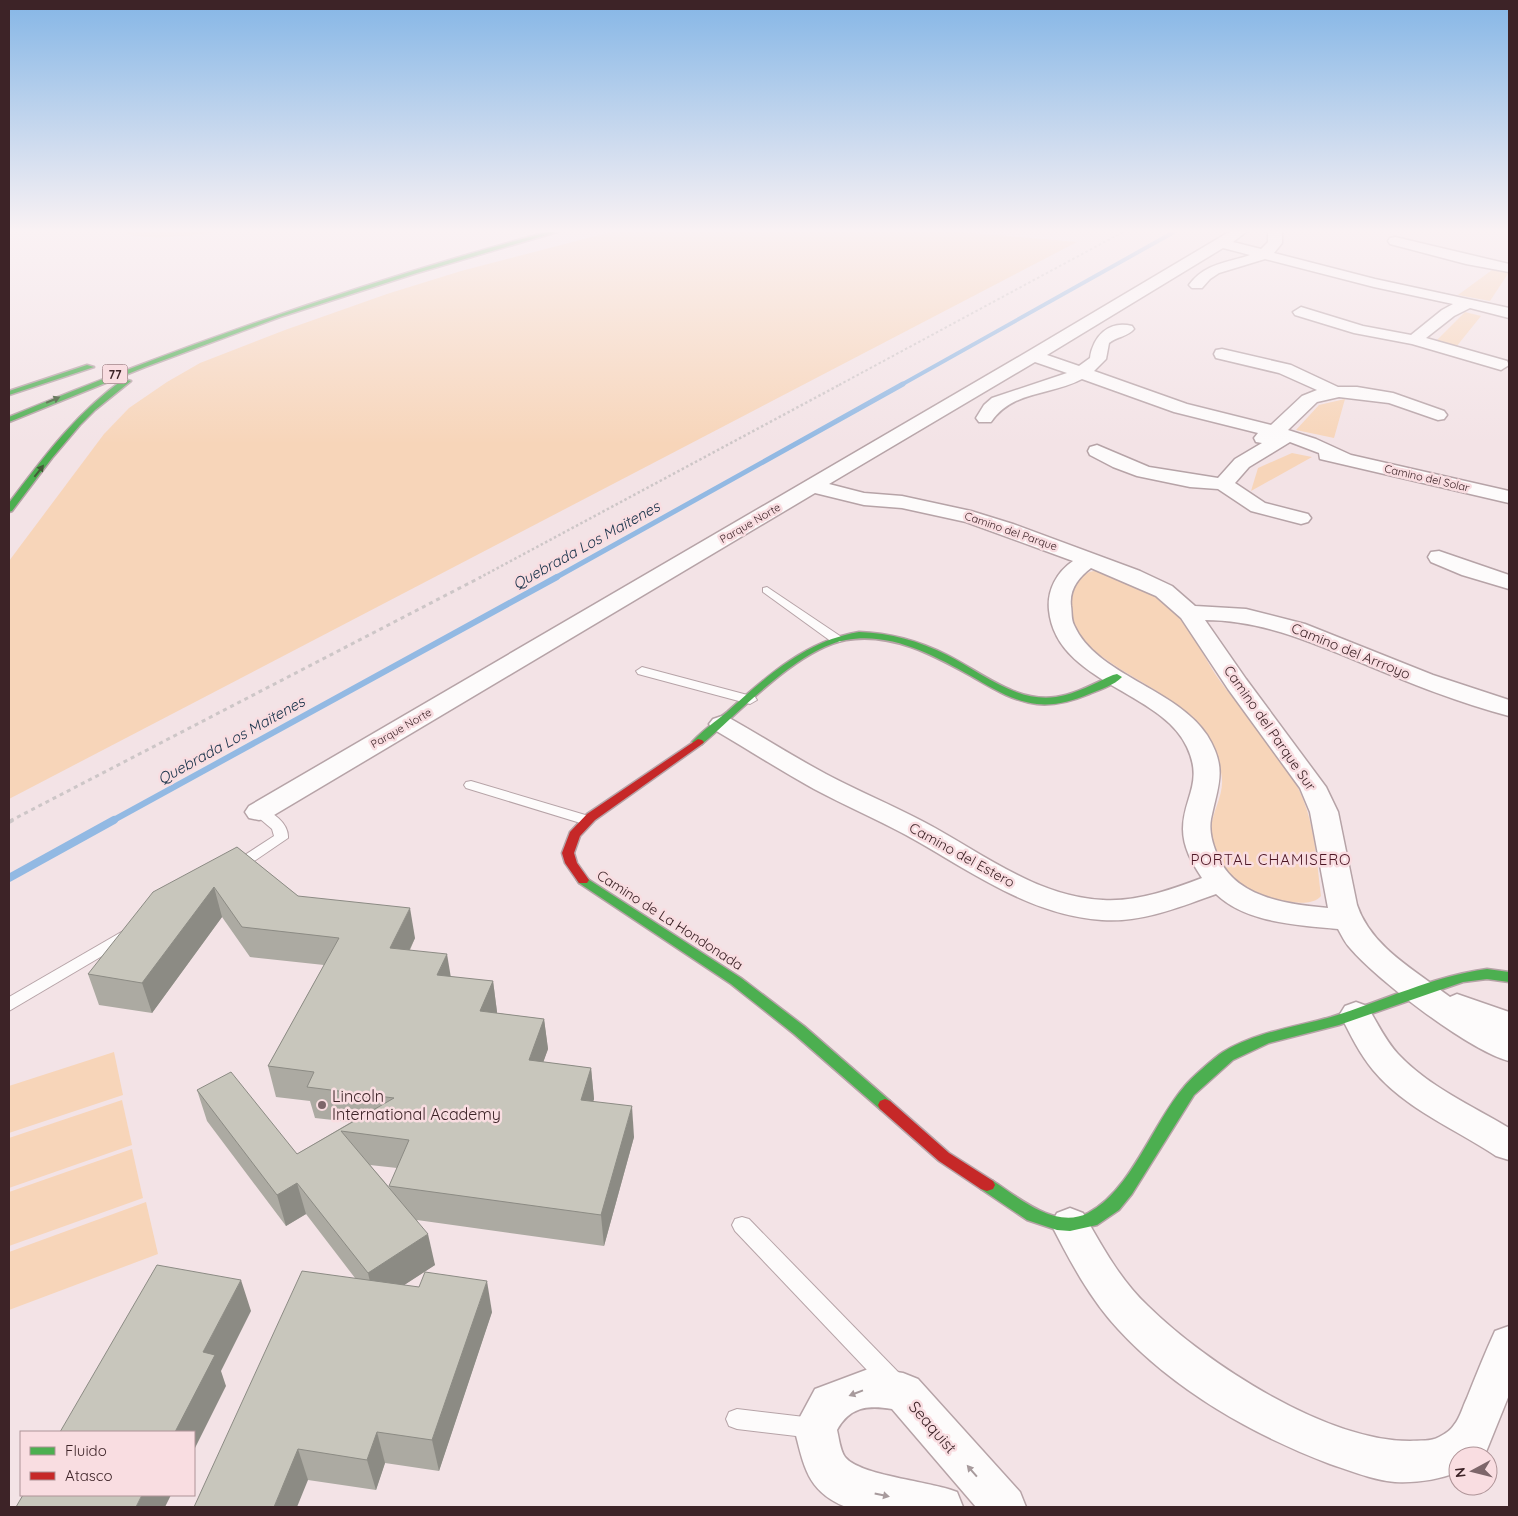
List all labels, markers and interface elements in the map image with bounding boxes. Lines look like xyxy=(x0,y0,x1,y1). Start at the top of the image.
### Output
road number: 77 xyxy=(102,364,128,384)
one-way arrow xyxy=(46,396,60,404)
street label: Camino del Solar xyxy=(1383,461,1472,495)
one-way arrow xyxy=(33,465,44,478)
water label: Quebrada Los Maitenes xyxy=(509,496,664,593)
street label: Parque Norte xyxy=(717,500,783,546)
street label: Camino del Parque xyxy=(963,509,1059,553)
street label: Camino del Arrroyo xyxy=(1289,619,1413,683)
street label: Camino del Parque Sur xyxy=(1220,662,1320,794)
water label: Quebrada Los Maitenes xyxy=(154,691,309,788)
street label: Parque Norte xyxy=(368,705,434,751)
street label: Camino del Estero xyxy=(906,819,1018,891)
district label: PORTAL CHAMISERO xyxy=(1190,850,1352,869)
street label: Camino de La Hondonada xyxy=(593,866,747,974)
place label: Lincoln International Academy xyxy=(332,1086,501,1124)
marker: Lincoln International Academy xyxy=(316,1099,328,1111)
one-way arrow xyxy=(848,1389,863,1397)
street label: Seaquist xyxy=(905,1397,961,1457)
legend xyxy=(20,1431,195,1496)
text: Fluido xyxy=(65,1441,107,1460)
north arrow xyxy=(1448,1446,1498,1496)
one-way arrow xyxy=(966,1465,978,1477)
text: Atasco xyxy=(65,1466,113,1485)
text: N xyxy=(1451,1466,1470,1479)
one-way arrow xyxy=(874,1491,889,1499)

